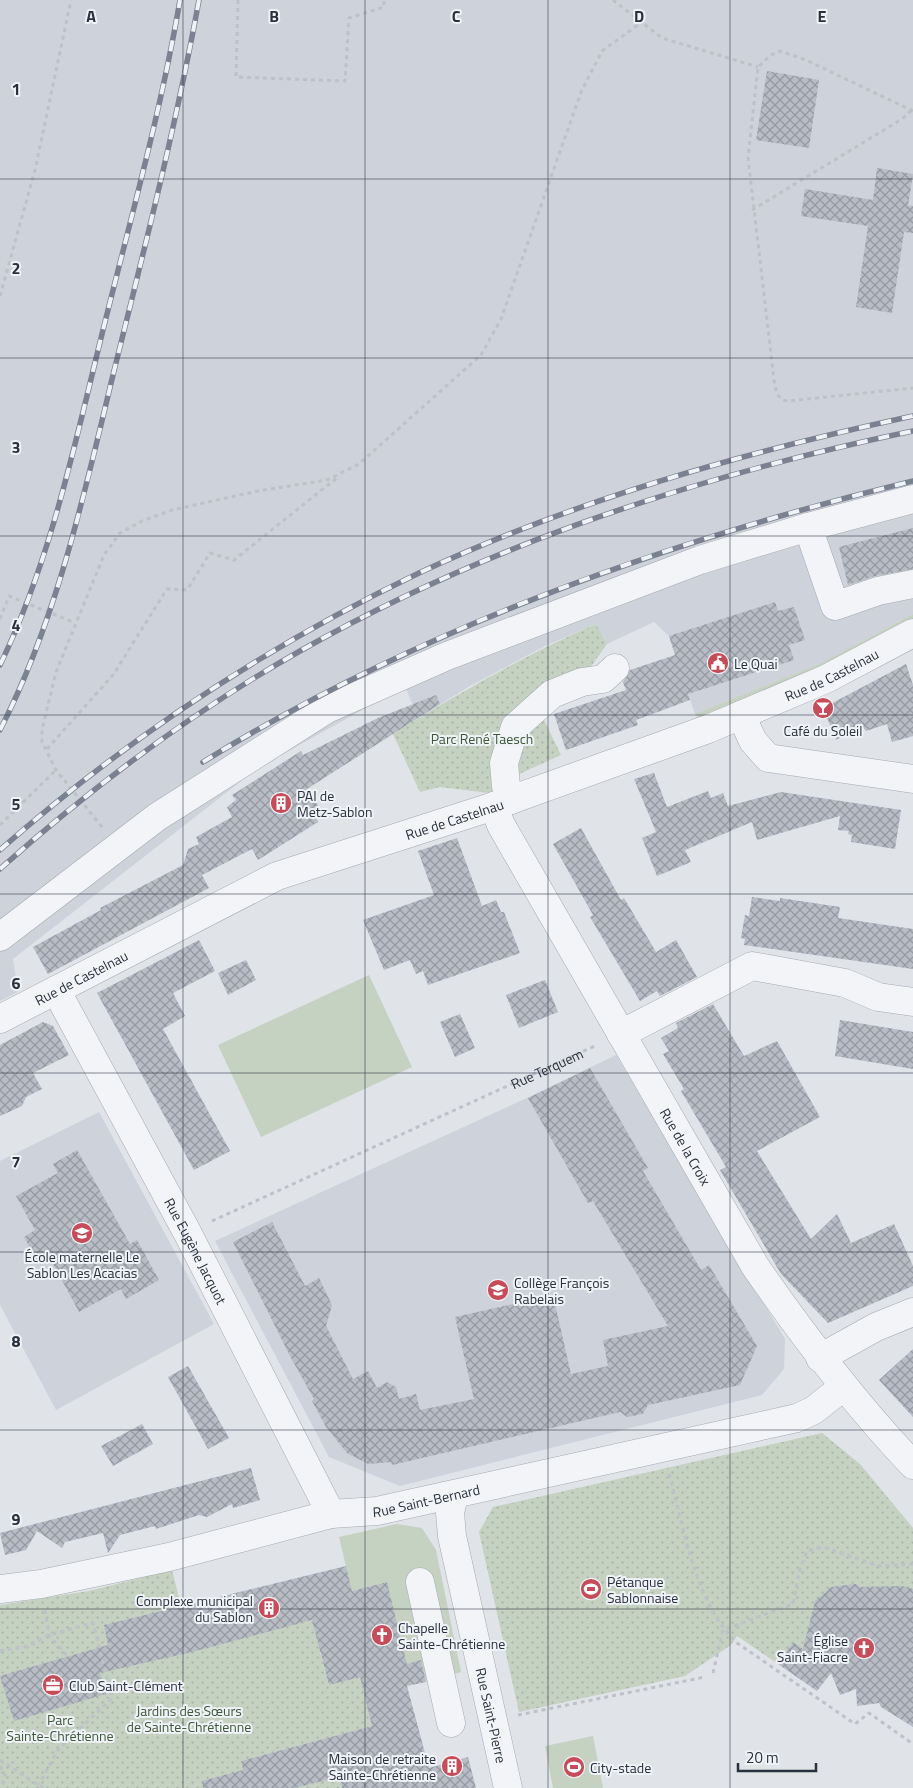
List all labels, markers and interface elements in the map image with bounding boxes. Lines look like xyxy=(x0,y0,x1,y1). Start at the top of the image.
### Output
text: A xyxy=(86,4,96,28)
text: B xyxy=(269,4,279,28)
text: C xyxy=(452,4,461,28)
text: D xyxy=(634,4,644,28)
text: E xyxy=(818,4,827,28)
text: 1 xyxy=(12,77,20,101)
text: 2 xyxy=(12,256,20,280)
text: 3 xyxy=(12,435,20,459)
text: 4 xyxy=(12,613,21,637)
street label: Rue de Castelnau xyxy=(781,643,882,706)
public building icon: Le Quai xyxy=(706,651,730,675)
place label: Le Quai xyxy=(734,653,778,674)
bar icon: Café du Soleil xyxy=(811,696,835,720)
place label: Café du Soleil xyxy=(784,720,862,741)
park label: Parc René Taesch xyxy=(431,728,533,749)
place label: PAI de Metz-Sablon xyxy=(297,785,372,822)
building icon: PAI de Metz-Sablon xyxy=(269,791,293,815)
text: 5 xyxy=(12,792,21,816)
street label: Rue de Castelnau xyxy=(402,793,506,844)
street label: Rue de Castelnau xyxy=(31,944,131,1010)
text: 6 xyxy=(12,971,21,995)
street label: Rue Terquem xyxy=(507,1042,586,1094)
street label: Rue de la Croix xyxy=(655,1104,717,1189)
text: 7 xyxy=(12,1150,20,1174)
street label: Rue Eugène Jacquot xyxy=(160,1194,233,1308)
school or university icon: École maternelle Le Sablon Les Acacias xyxy=(70,1221,94,1245)
place label: École maternelle Le Sablon Les Acacias xyxy=(25,1246,139,1283)
place label: Collège François Rabelais xyxy=(514,1272,609,1309)
school or university icon: Collège François Rabelais xyxy=(486,1278,510,1302)
text: 8 xyxy=(12,1329,21,1353)
street label: Rue Saint-Bernard xyxy=(372,1478,482,1522)
text: 9 xyxy=(12,1507,21,1531)
place label: Pétanque Sablonnaise xyxy=(607,1571,678,1608)
sports icon: Pétanque Sablonnaise xyxy=(579,1577,603,1601)
place label: Complexe municipal du Sablon xyxy=(136,1590,253,1627)
building icon: Complexe municipal du Sablon xyxy=(257,1596,281,1620)
place label: Chapelle Sainte-Chrétienne xyxy=(398,1617,505,1654)
church icon: Chapelle Sainte-Chrétienne xyxy=(370,1623,394,1647)
place label: Église Saint-Fiacre xyxy=(777,1630,848,1667)
church icon: Église Saint-Fiacre xyxy=(852,1636,876,1660)
street label: Rue Saint-Pierre xyxy=(471,1665,513,1765)
office icon: Club Saint-Clément xyxy=(41,1673,65,1697)
place label: Club Saint-Clément xyxy=(69,1675,183,1696)
park label: Jardins des Sœurs de Sainte-Chrétienne xyxy=(127,1700,251,1737)
park label: Parc Sainte-Chrétienne xyxy=(6,1709,114,1746)
scale bar xyxy=(738,1740,816,1772)
text: 20 m xyxy=(746,1746,779,1769)
place label: Maison de retraite Sainte-Chrétienne xyxy=(329,1748,436,1785)
building icon: Maison de retraite Sainte-Chrétienne xyxy=(440,1754,464,1778)
sports icon: City-stade xyxy=(562,1755,586,1779)
place label: City-stade xyxy=(590,1757,651,1778)

